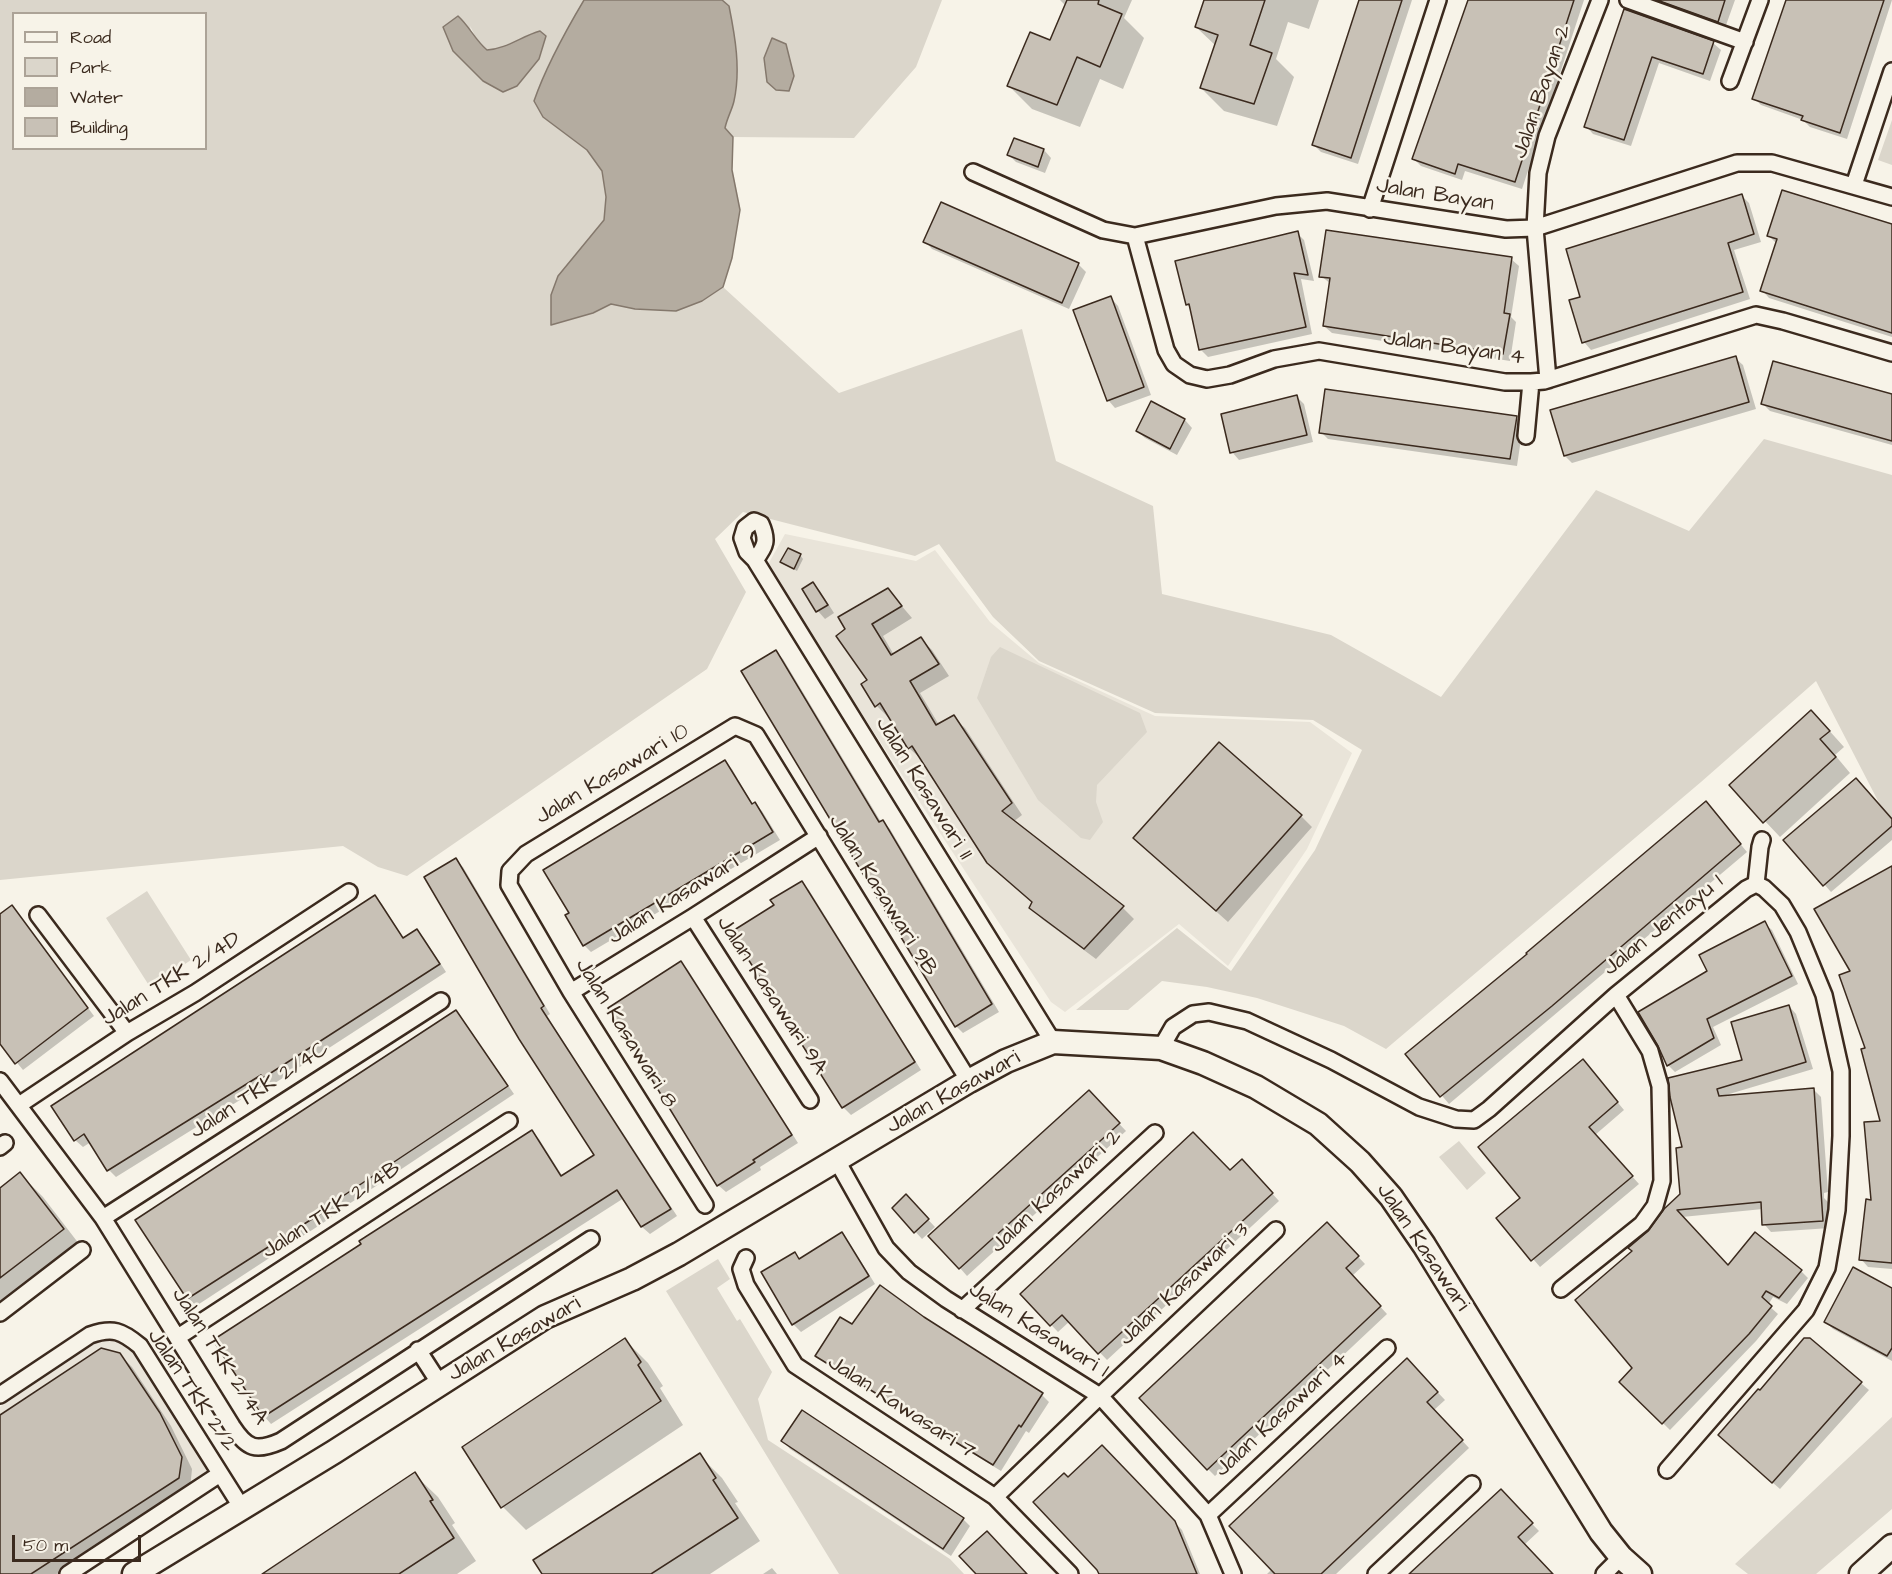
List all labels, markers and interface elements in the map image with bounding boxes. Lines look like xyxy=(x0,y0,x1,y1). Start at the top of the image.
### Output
legend xyxy=(12,12,207,150)
street label: Jalan Bayan 2 xyxy=(1508,22,1578,162)
text: Road xyxy=(70,25,111,50)
text: Park xyxy=(70,55,112,80)
text: Water xyxy=(70,85,123,110)
text: Building xyxy=(70,115,128,140)
street label: Jalan Bayan xyxy=(1374,174,1496,218)
street label: Jalan Bayan 4 xyxy=(1382,326,1526,372)
street label: Jalan Kasawari 11 xyxy=(869,713,977,865)
street label: Jalan Kasawari 10 xyxy=(532,719,694,831)
street label: Jalan Kasawari 9B xyxy=(822,810,942,982)
street label: Jalan Kasawari 9 xyxy=(604,839,762,951)
street label: Jalan Jentayu 1 xyxy=(1599,870,1729,982)
street label: Jalan Kasawari 9A xyxy=(710,912,832,1080)
street label: Jalan TKK 2/4D xyxy=(98,927,246,1033)
street label: Jalan Kasawari 8 xyxy=(568,954,682,1114)
street label: Jalan TKK 2/4C xyxy=(186,1036,334,1146)
street label: Jalan Kasawari xyxy=(883,1045,1025,1141)
street label: Jalan Kasawari 2 xyxy=(986,1124,1128,1260)
street label: Jalan TKK 2/4B xyxy=(258,1156,406,1266)
street label: Jalan Kasawari xyxy=(1370,1179,1474,1317)
street label: Jalan Kasawari 3 xyxy=(1114,1218,1256,1352)
street label: Jalan Kasawari 1 xyxy=(963,1277,1113,1385)
street label: Jalan TKK 2/4A xyxy=(165,1284,273,1430)
street label: Jalan Kasawari xyxy=(444,1291,586,1389)
street label: Jalan TKK 2/2 xyxy=(140,1325,242,1457)
street label: Jalan Kasawari 4 xyxy=(1210,1347,1354,1483)
street label: Jalan Kawasari 7 xyxy=(822,1350,980,1466)
scale bar xyxy=(15,1523,144,1561)
text: 50 m xyxy=(23,1533,68,1558)

